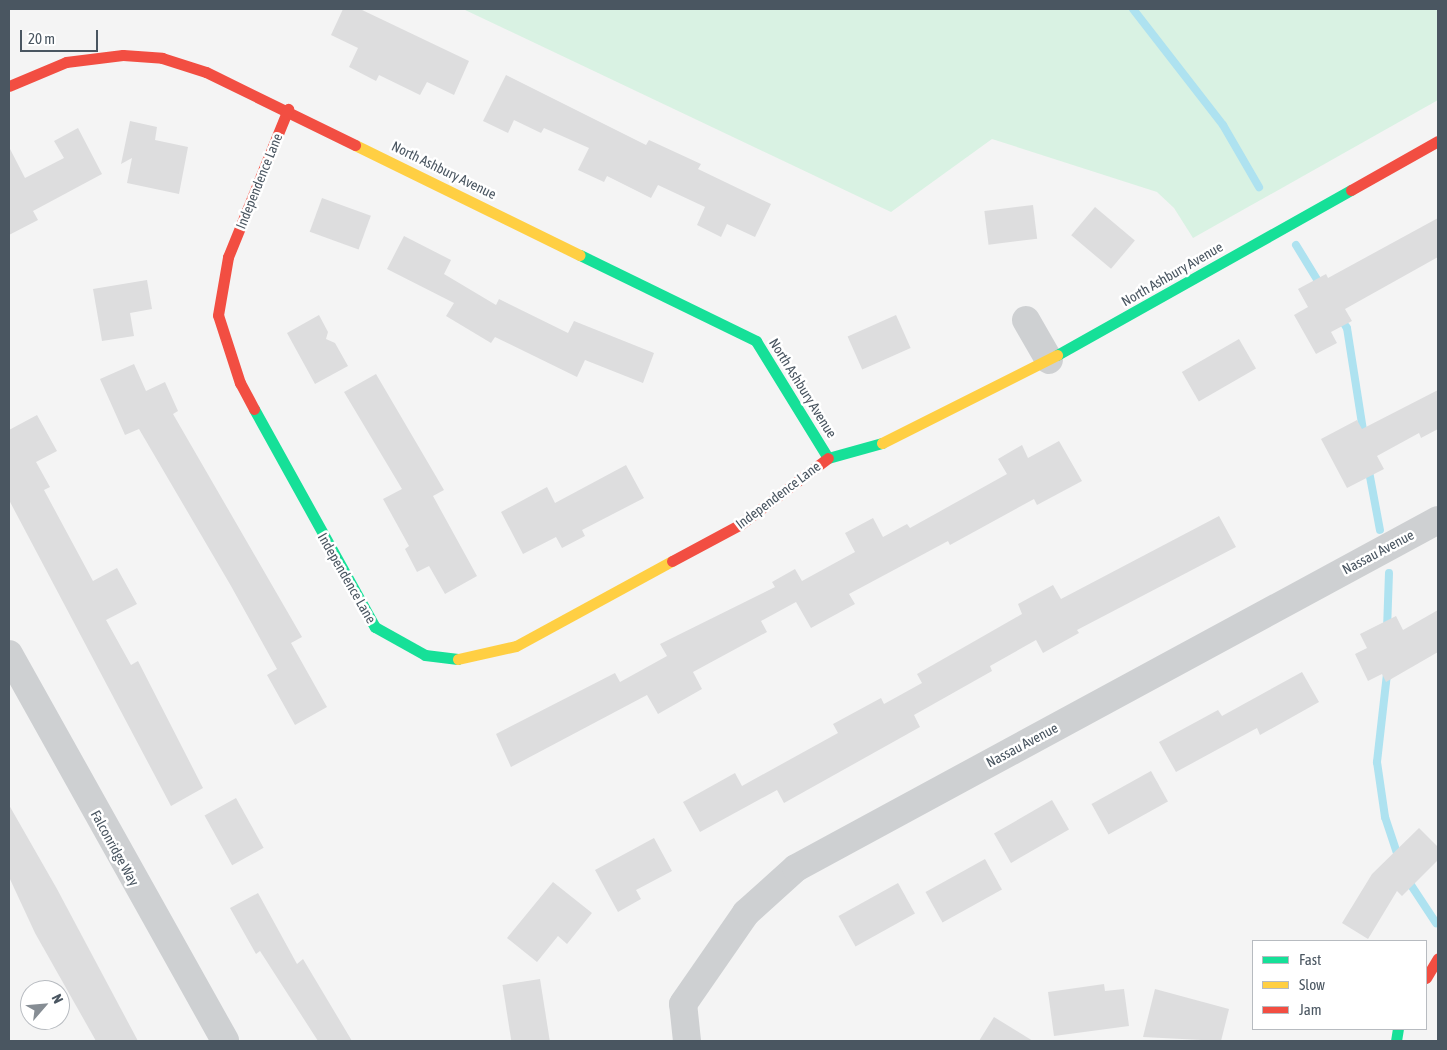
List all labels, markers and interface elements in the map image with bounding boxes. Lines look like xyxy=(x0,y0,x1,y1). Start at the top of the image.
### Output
scale bar xyxy=(22,20,100,52)
text: 20 m xyxy=(28,30,55,47)
street label: Independence Lane xyxy=(232,131,286,231)
street label: North Ashbury Avenue xyxy=(389,137,499,203)
street label: North Ashbury Avenue xyxy=(1118,238,1226,310)
street label: North Ashbury Avenue xyxy=(766,335,840,441)
street label: Independence Lane xyxy=(732,458,824,532)
street label: Nassau Avenue xyxy=(1339,526,1417,578)
street label: Independence Lane xyxy=(314,530,380,626)
street label: Nassau Avenue xyxy=(983,719,1061,771)
street label: Falconridge Way xyxy=(87,807,143,889)
legend xyxy=(1252,940,1427,1030)
text: Fast xyxy=(1299,951,1321,968)
text: Slow xyxy=(1299,976,1325,993)
north arrow xyxy=(20,980,70,1030)
text: N xyxy=(48,991,66,1006)
text: Jam xyxy=(1299,1001,1322,1018)

